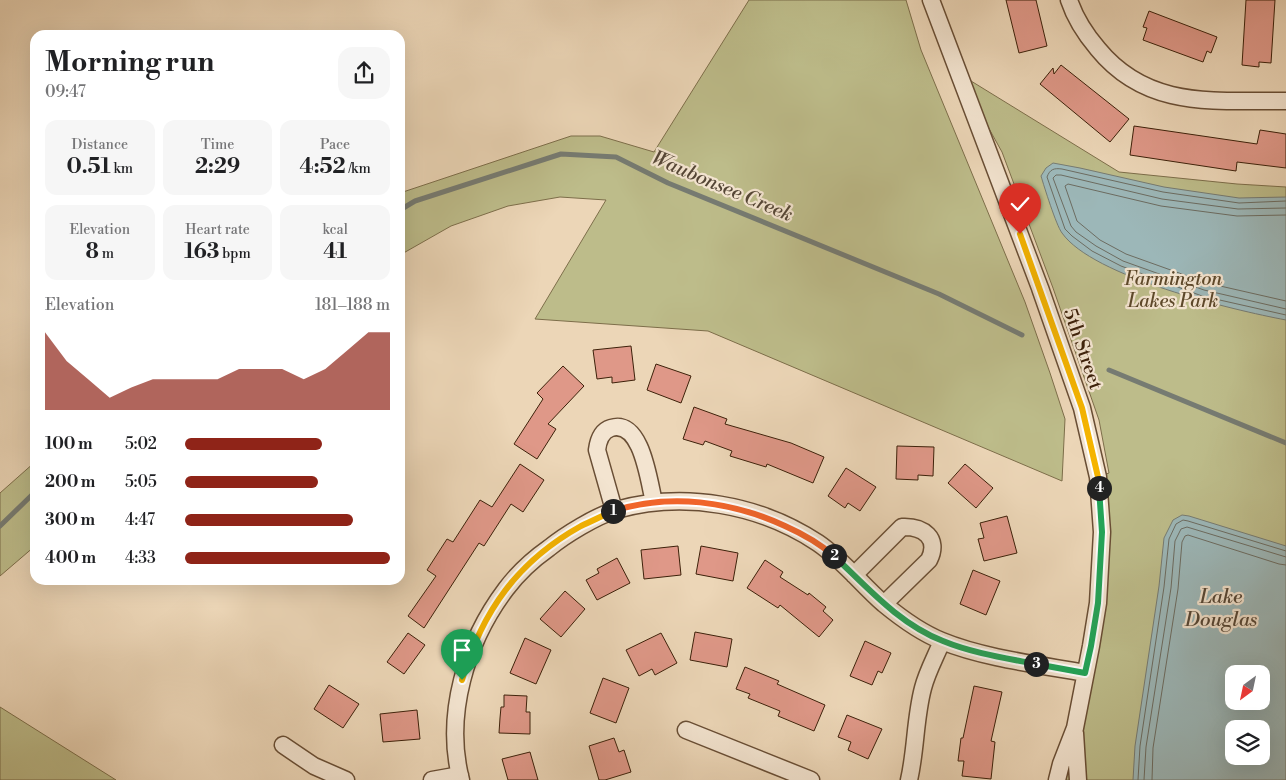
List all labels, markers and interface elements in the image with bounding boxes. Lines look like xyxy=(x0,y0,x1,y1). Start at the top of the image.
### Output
text: Morning run xyxy=(45,45,214,80)
button: share xyxy=(338,47,390,99)
text: 09:47 xyxy=(45,82,86,102)
text: Distance xyxy=(72,136,128,154)
text: Time xyxy=(201,136,234,154)
text: Pace xyxy=(320,136,350,154)
water label: Waubonsee Creek xyxy=(648,146,796,228)
text: 0.51 xyxy=(67,154,111,180)
text: 2:29 xyxy=(195,154,240,180)
text: 4:52 xyxy=(300,154,346,180)
text: km xyxy=(111,160,133,178)
text: /km xyxy=(346,160,371,178)
pin xyxy=(999,183,1041,234)
icon: check xyxy=(1006,190,1034,218)
text: Elevation xyxy=(70,221,130,239)
text: Heart rate xyxy=(185,221,250,239)
text: kcal xyxy=(322,221,348,239)
text: 8 xyxy=(86,239,99,265)
text: 163 xyxy=(184,239,219,265)
text: 41 xyxy=(323,239,347,265)
text: m xyxy=(99,245,114,263)
text: bpm xyxy=(219,245,251,263)
park label: Farmington Lakes Park xyxy=(1124,267,1222,313)
text: Elevation xyxy=(45,295,114,315)
text: 181–188 m xyxy=(315,295,390,315)
street label: 5th Street xyxy=(1058,305,1108,393)
text: 100 m xyxy=(45,434,93,454)
text: 5:02 xyxy=(125,434,157,454)
text: 200 m xyxy=(45,472,95,492)
text: 5:05 xyxy=(125,472,157,492)
pin: 4 xyxy=(1086,476,1112,500)
text: 4 xyxy=(1095,479,1104,497)
pin: 1 xyxy=(600,498,626,524)
text: 1 xyxy=(610,502,617,520)
text: 300 m xyxy=(45,510,95,530)
text: 4:47 xyxy=(125,510,155,530)
pin: 2 xyxy=(822,544,846,568)
text: 2 xyxy=(830,547,839,565)
text: 400 m xyxy=(45,548,96,568)
text: 4:33 xyxy=(125,548,156,568)
water label: Lake Douglas xyxy=(1184,585,1258,633)
pin xyxy=(441,629,483,680)
icon: arrive xyxy=(448,636,476,664)
pin: 3 xyxy=(1024,652,1048,676)
text: 3 xyxy=(1032,655,1041,673)
north arrow xyxy=(1225,665,1270,710)
map controls xyxy=(1225,665,1270,765)
button: layers xyxy=(1225,720,1270,765)

